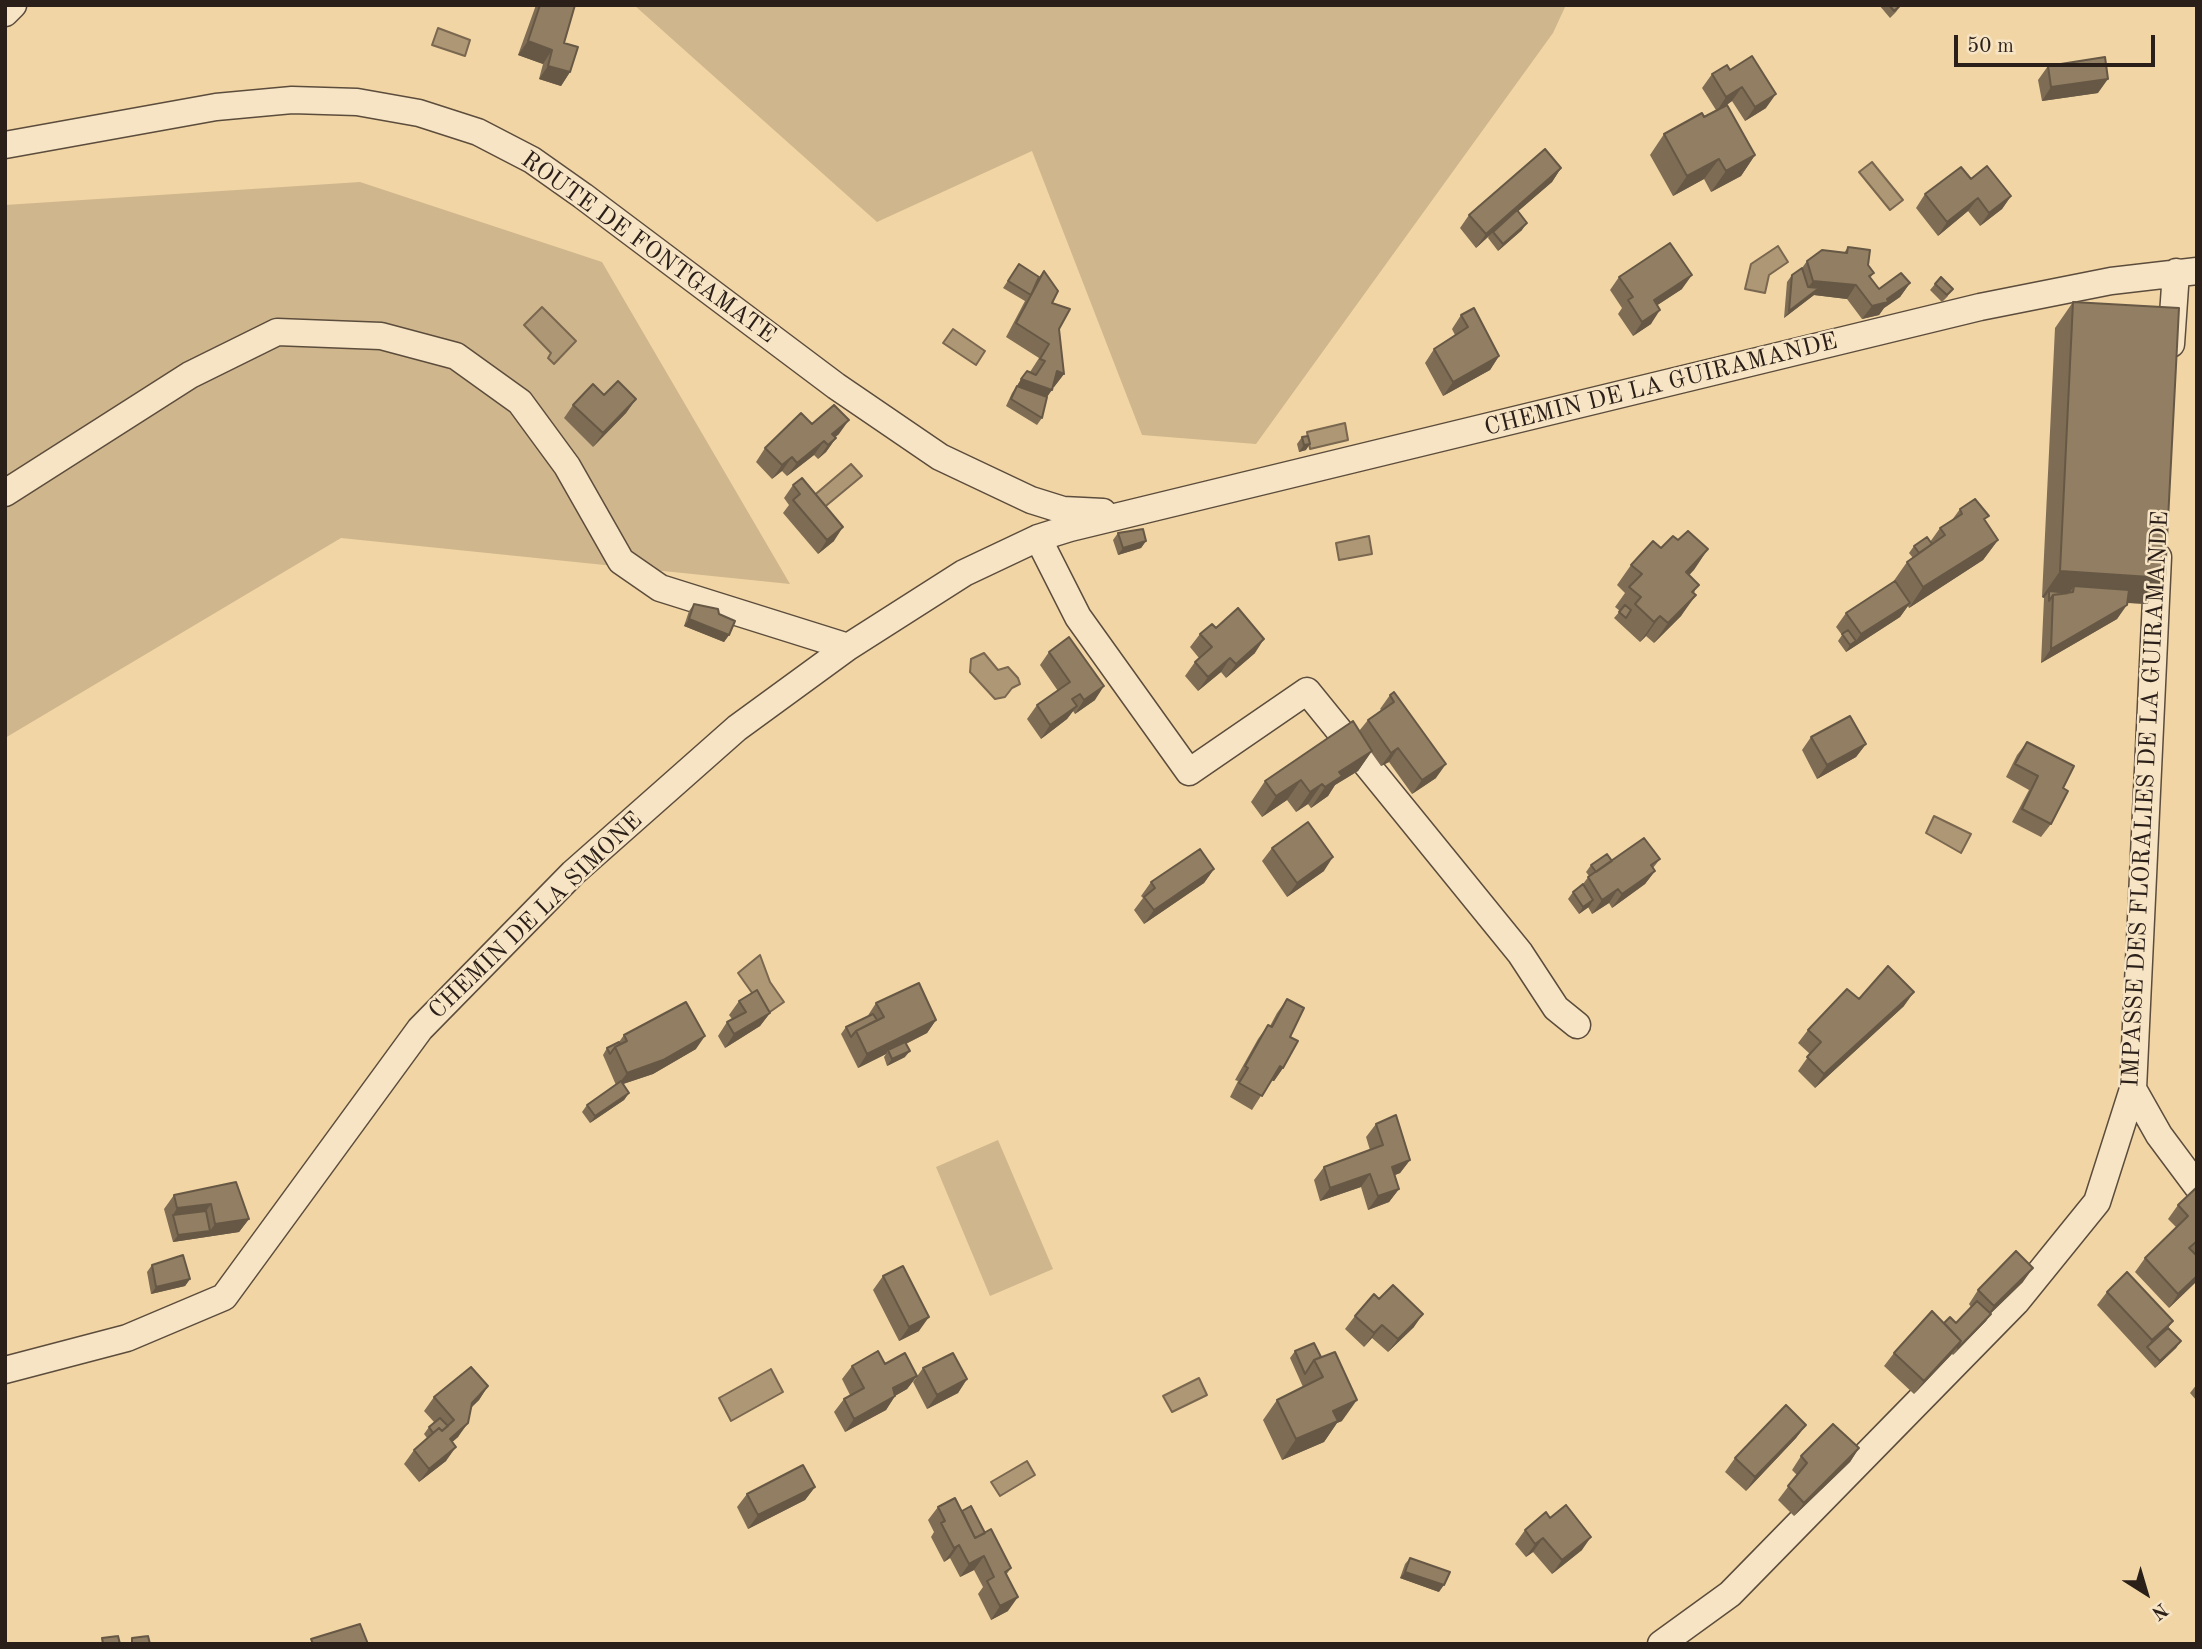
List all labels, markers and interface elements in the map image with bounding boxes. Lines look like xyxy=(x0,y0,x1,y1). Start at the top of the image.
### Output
scale bar xyxy=(1957,21,2158,65)
text: 50 m xyxy=(1967,36,2014,57)
street label: ROUTE DE FONTGAMATE xyxy=(515,146,781,350)
street label: CHEMIN DE LA GUIRAMANDE xyxy=(1482,327,1840,443)
street label: IMPASSE DES FLORALIES DE LA GUIRAMANDE xyxy=(2117,510,2175,1088)
street label: CHEMIN DE LA SIMONE xyxy=(423,806,649,1026)
north arrow xyxy=(2111,1558,2181,1628)
text: N xyxy=(2147,1598,2170,1622)

